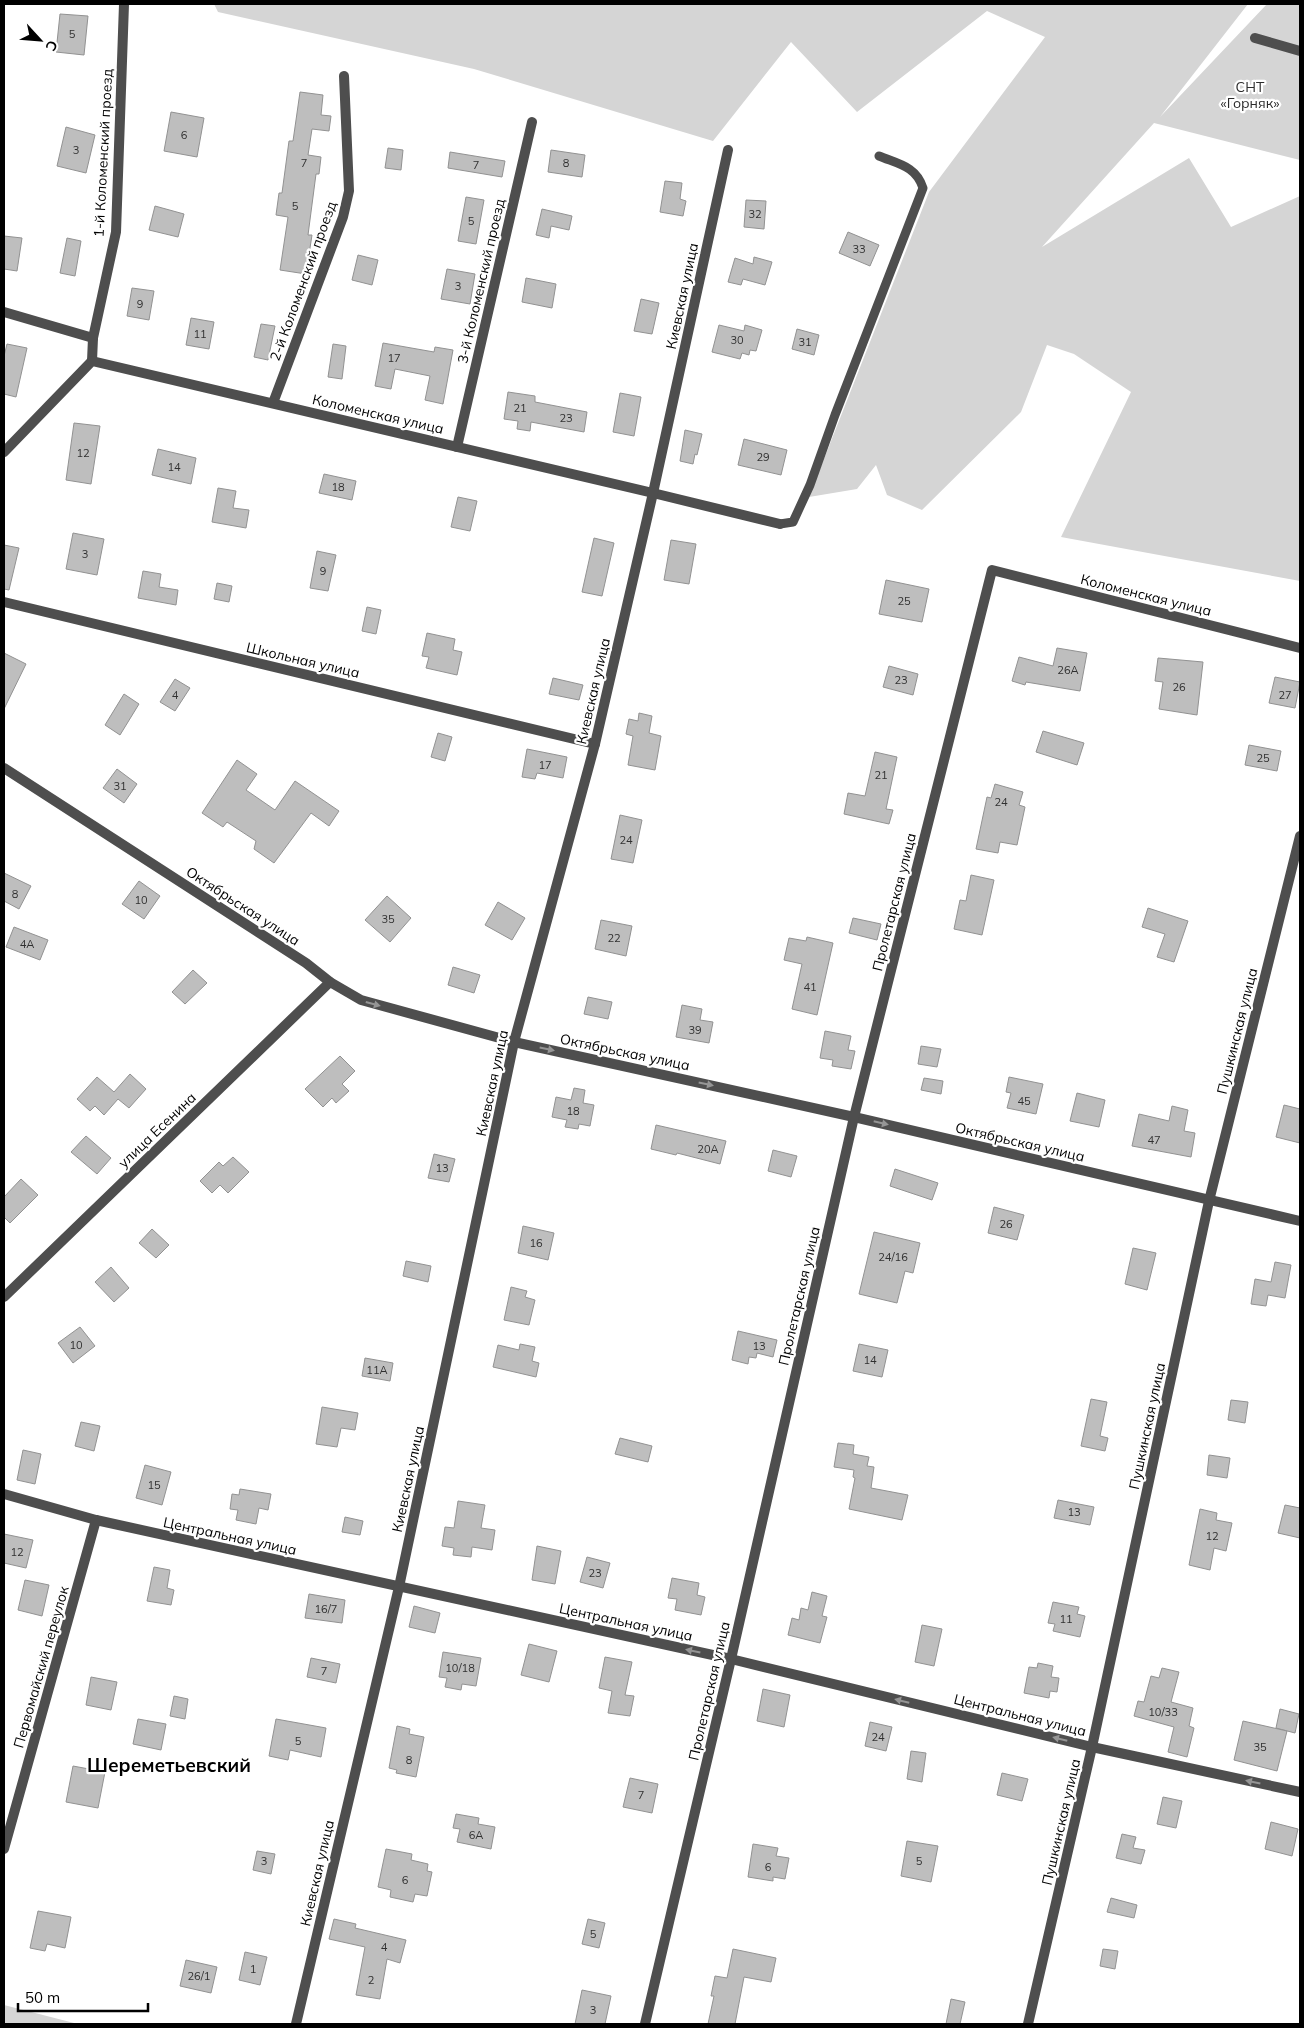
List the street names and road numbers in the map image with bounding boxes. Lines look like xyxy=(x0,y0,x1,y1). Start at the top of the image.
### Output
street label: 1-й Коломенский проезд xyxy=(90,68,116,238)
street label: 3-й Коломенский проезд xyxy=(454,197,508,365)
street label: 2-й Коломенский проезд xyxy=(266,198,340,363)
street label: Киевская улица xyxy=(662,241,702,351)
street label: Коломенская улица xyxy=(311,390,445,438)
street label: Коломенская улица xyxy=(1079,570,1213,620)
street label: Киевская улица xyxy=(572,636,614,746)
street label: Школьная улица xyxy=(245,638,361,682)
street label: Пролетарская улица xyxy=(868,831,920,973)
street label: Октябрьская улица xyxy=(183,862,303,950)
street label: Пушкинская улица xyxy=(1213,966,1261,1096)
street label: Киевская улица xyxy=(472,1028,512,1138)
street label: Октябрьская улица xyxy=(559,1029,691,1075)
street label: улица Есенина xyxy=(114,1088,200,1172)
street label: Октябрьская улица xyxy=(954,1118,1086,1166)
street label: Пролетарская улица xyxy=(774,1225,824,1367)
street label: Пушкинская улица xyxy=(1125,1361,1169,1491)
street label: Киевская улица xyxy=(388,1424,428,1534)
street label: Центральная улица xyxy=(162,1513,298,1559)
street label: Первомайский переулок xyxy=(9,1584,73,1750)
street label: Центральная улица xyxy=(558,1599,694,1645)
street label: Пролетарская улица xyxy=(684,1620,734,1762)
street label: Центральная улица xyxy=(952,1690,1088,1740)
street label: Пушкинская улица xyxy=(1038,1757,1084,1887)
street label: Киевская улица xyxy=(296,1818,338,1928)

